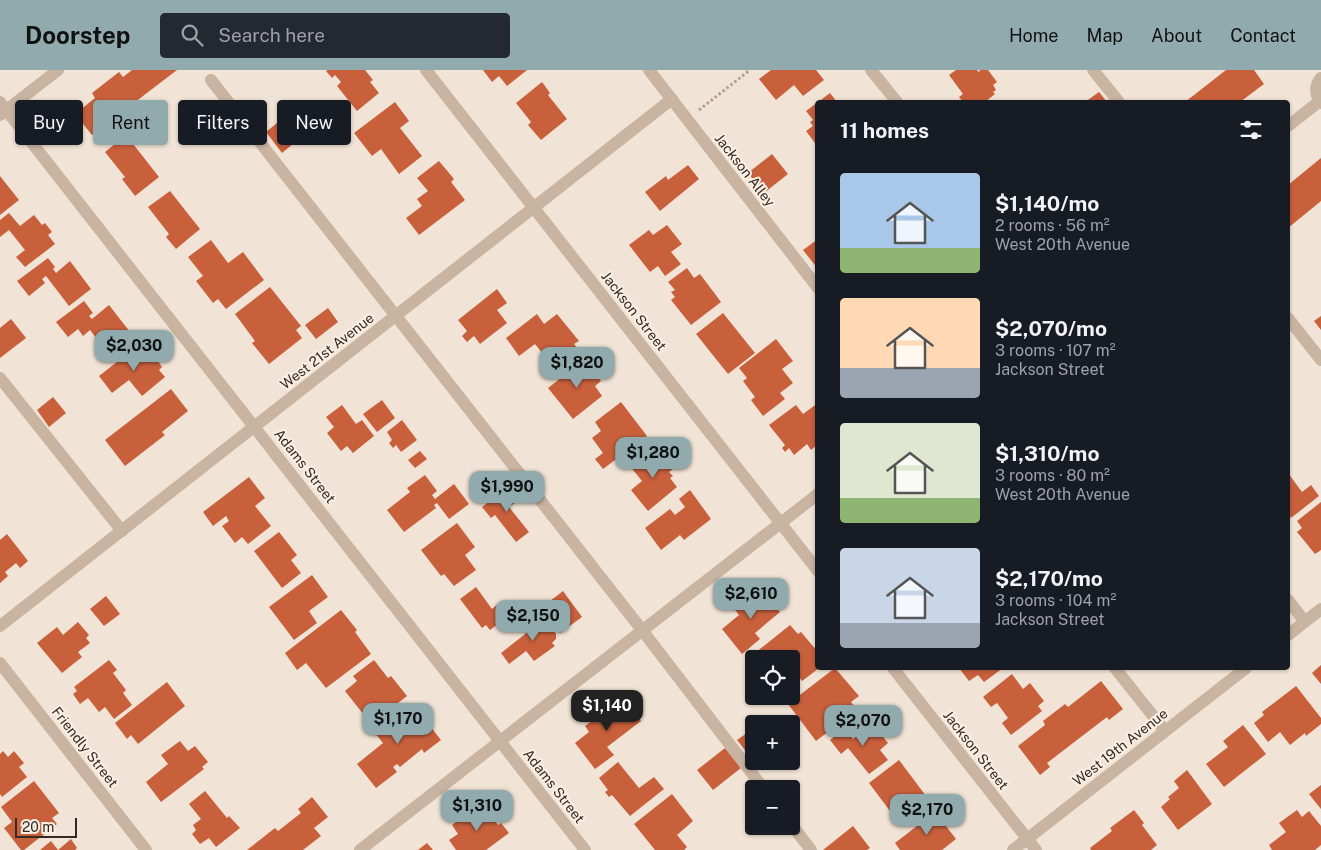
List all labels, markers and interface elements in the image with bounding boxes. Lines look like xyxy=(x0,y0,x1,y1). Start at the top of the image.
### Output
search box xyxy=(160,13,510,58)
text: Doorstep xyxy=(25,21,130,49)
icon: search xyxy=(178,21,206,49)
text: Search here xyxy=(218,24,325,46)
text: Home xyxy=(1009,25,1059,46)
text: Map xyxy=(1087,25,1123,46)
text: About xyxy=(1151,25,1202,46)
text: Contact xyxy=(1230,25,1296,46)
chip: Buy xyxy=(15,100,83,145)
chip: Rent xyxy=(93,100,168,145)
chip: Filters xyxy=(178,100,267,145)
chip: New xyxy=(277,100,351,145)
icon: filters xyxy=(1237,116,1265,144)
text: 11 homes xyxy=(840,118,929,143)
street label: Jackson Alley xyxy=(712,130,779,210)
text: $1,140/mo xyxy=(995,191,1099,216)
icon: home xyxy=(880,193,940,253)
text: 2 rooms · 56 m² xyxy=(995,216,1110,235)
text: West 20th Avenue xyxy=(995,235,1130,254)
street label: Jackson Street xyxy=(598,268,670,354)
street label: West 21st Avenue xyxy=(277,309,377,392)
text: $2,070/mo xyxy=(995,316,1107,341)
icon: home xyxy=(880,318,940,378)
pin: $2,030 xyxy=(93,330,175,372)
text: $2,030 xyxy=(106,336,162,355)
text: 3 rooms · 107 m² xyxy=(995,341,1116,360)
pin: $1,820 xyxy=(536,346,618,389)
text: $1,820 xyxy=(550,353,604,372)
text: Jackson Street xyxy=(995,360,1104,379)
street label: Adams Street xyxy=(271,426,339,506)
pin: $1,280 xyxy=(612,436,694,479)
text: $1,310/mo xyxy=(995,441,1099,466)
text: $1,280 xyxy=(626,443,680,462)
icon: home xyxy=(880,443,940,503)
text: 3 rooms · 80 m² xyxy=(995,466,1110,485)
pin: $1,990 xyxy=(466,470,548,513)
text: $1,990 xyxy=(480,477,534,496)
text: West 20th Avenue xyxy=(995,485,1130,504)
text: $2,170/mo xyxy=(995,566,1103,591)
icon: home xyxy=(880,568,940,628)
pin: $2,610 xyxy=(710,578,792,620)
text: $2,610 xyxy=(724,584,778,603)
text: 3 rooms · 104 m² xyxy=(995,591,1116,610)
pin: $2,150 xyxy=(492,600,574,642)
text: $2,150 xyxy=(506,606,560,625)
text: Jackson Street xyxy=(995,610,1104,629)
map controls xyxy=(745,650,800,835)
button: locate xyxy=(745,650,800,705)
pin: $1,140 xyxy=(566,690,648,732)
text: $1,140 xyxy=(582,696,632,715)
pin: $1,170 xyxy=(357,702,439,745)
street label: Friendly Street xyxy=(49,704,121,790)
pin: $2,070 xyxy=(822,704,904,747)
street label: West 19th Avenue xyxy=(1069,705,1171,789)
street label: Jackson Street xyxy=(940,707,1012,793)
text: $1,170 xyxy=(373,709,423,728)
text: $2,070 xyxy=(835,711,891,730)
button: + xyxy=(745,715,800,770)
street label: Adams Street xyxy=(520,746,588,826)
button: − xyxy=(745,780,800,835)
pin: $1,310 xyxy=(436,790,518,832)
pin: $2,170 xyxy=(886,794,968,836)
text: $1,310 xyxy=(452,796,502,815)
text: $2,170 xyxy=(901,800,953,819)
scale bar xyxy=(15,815,78,838)
text: 20 m xyxy=(22,819,54,835)

